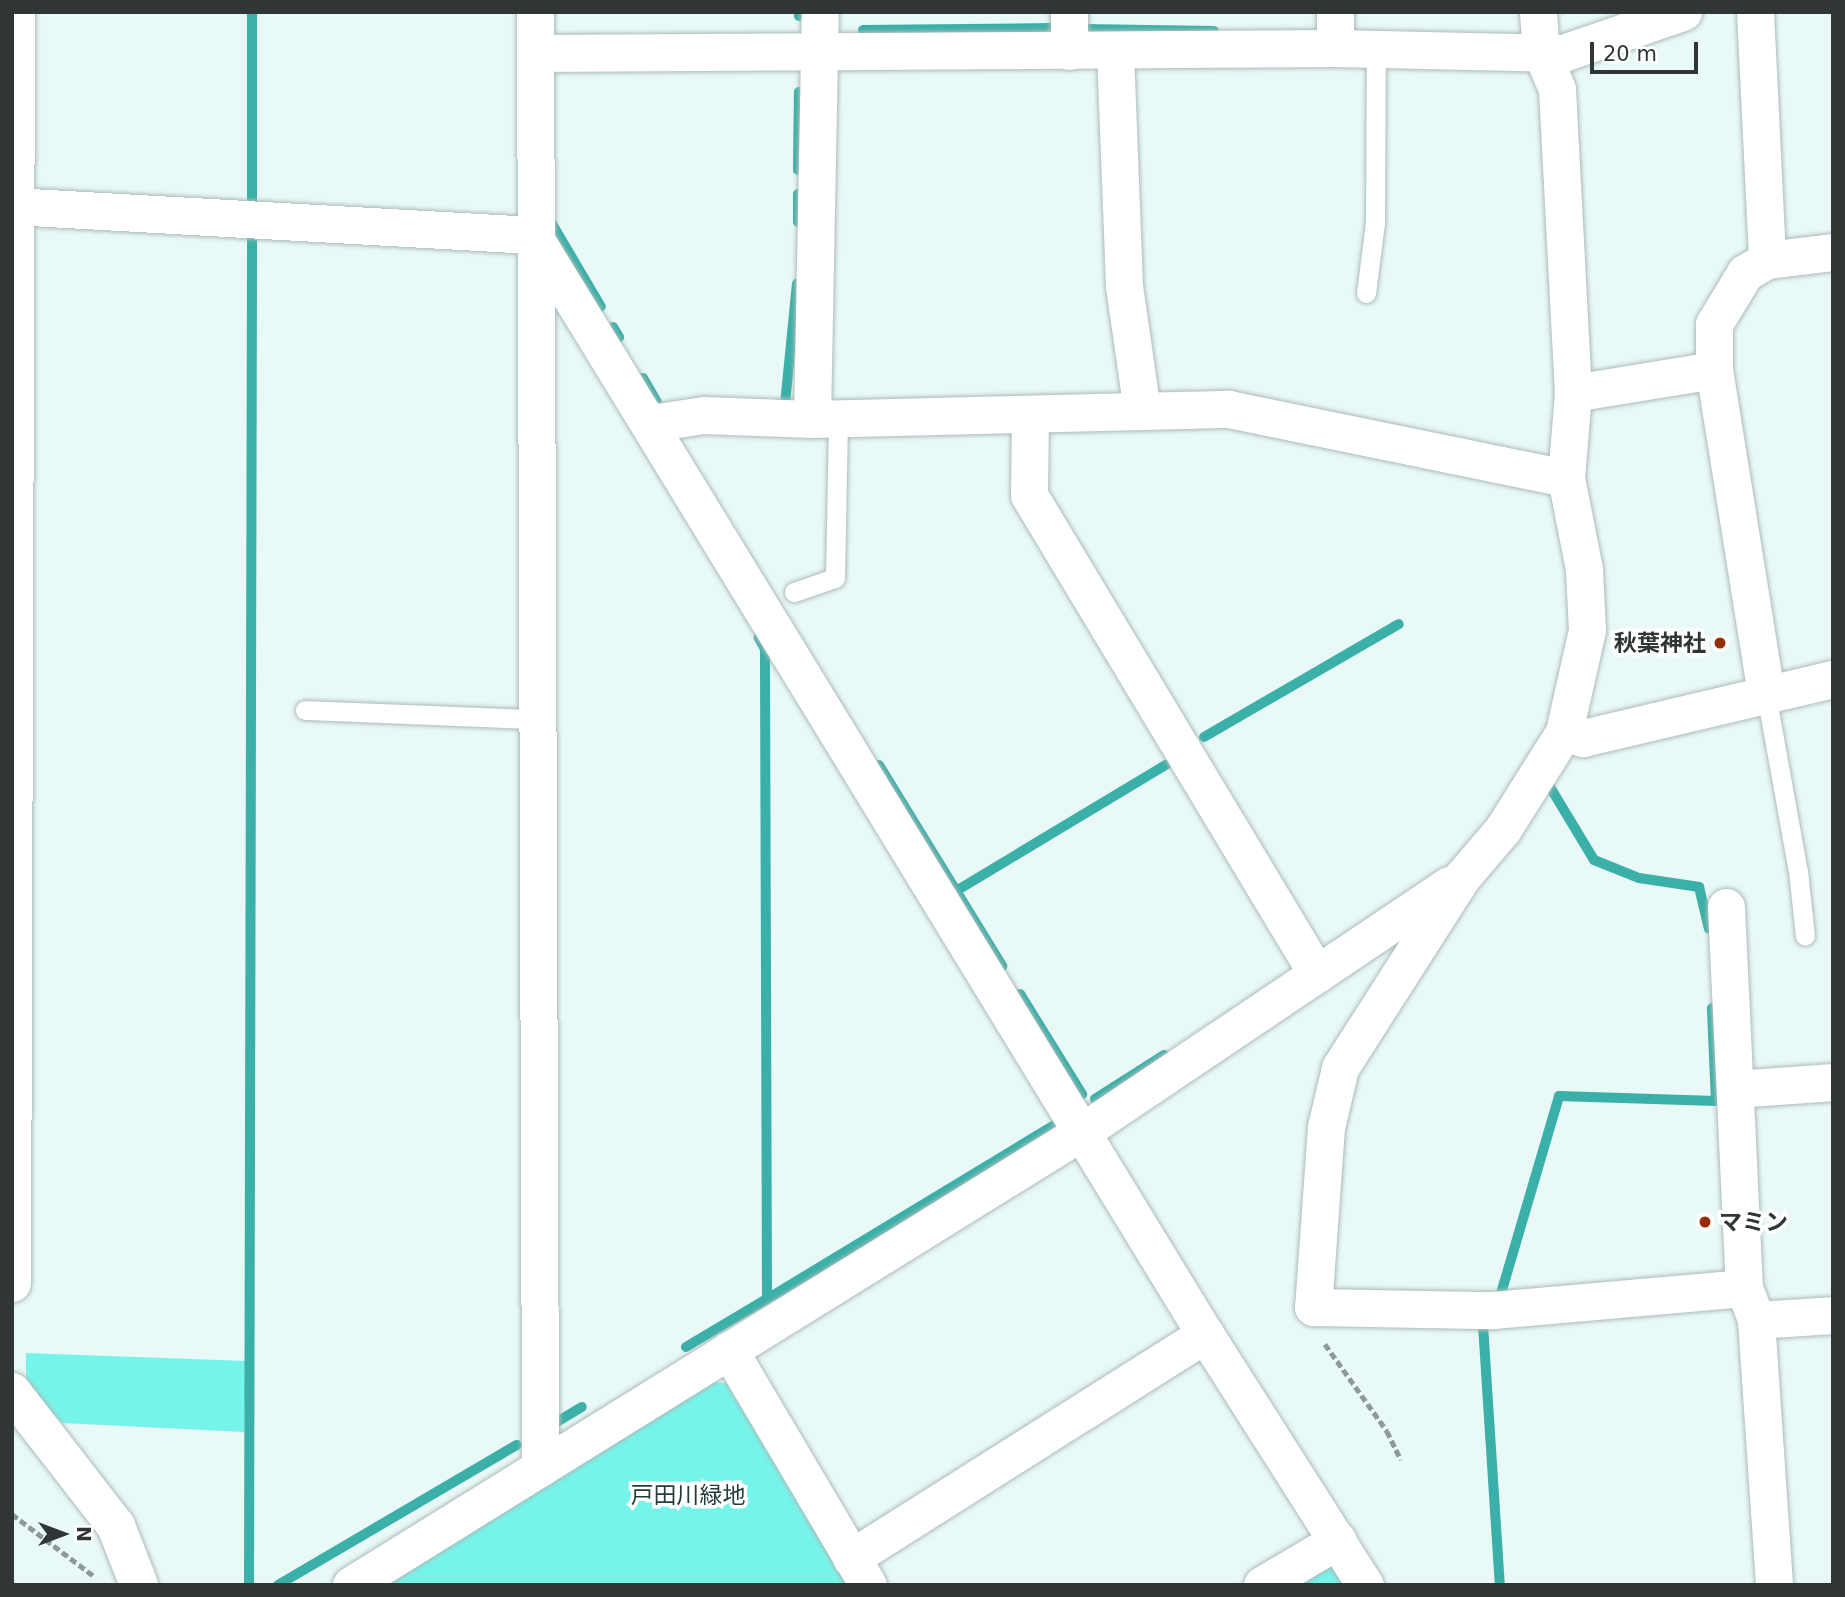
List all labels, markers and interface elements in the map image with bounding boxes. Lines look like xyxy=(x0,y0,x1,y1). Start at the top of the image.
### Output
scale bar xyxy=(1593,28,1702,72)
text: 20 m xyxy=(1603,42,1657,66)
place label: 秋葉神社 xyxy=(1614,629,1706,657)
marker: 秋葉神社 xyxy=(1712,635,1728,651)
place label: マミン xyxy=(1719,1208,1788,1236)
marker: マミン xyxy=(1697,1214,1713,1230)
park label: 戸田川緑地 xyxy=(631,1481,745,1509)
north arrow xyxy=(28,1499,98,1569)
text: N xyxy=(73,1526,95,1542)

